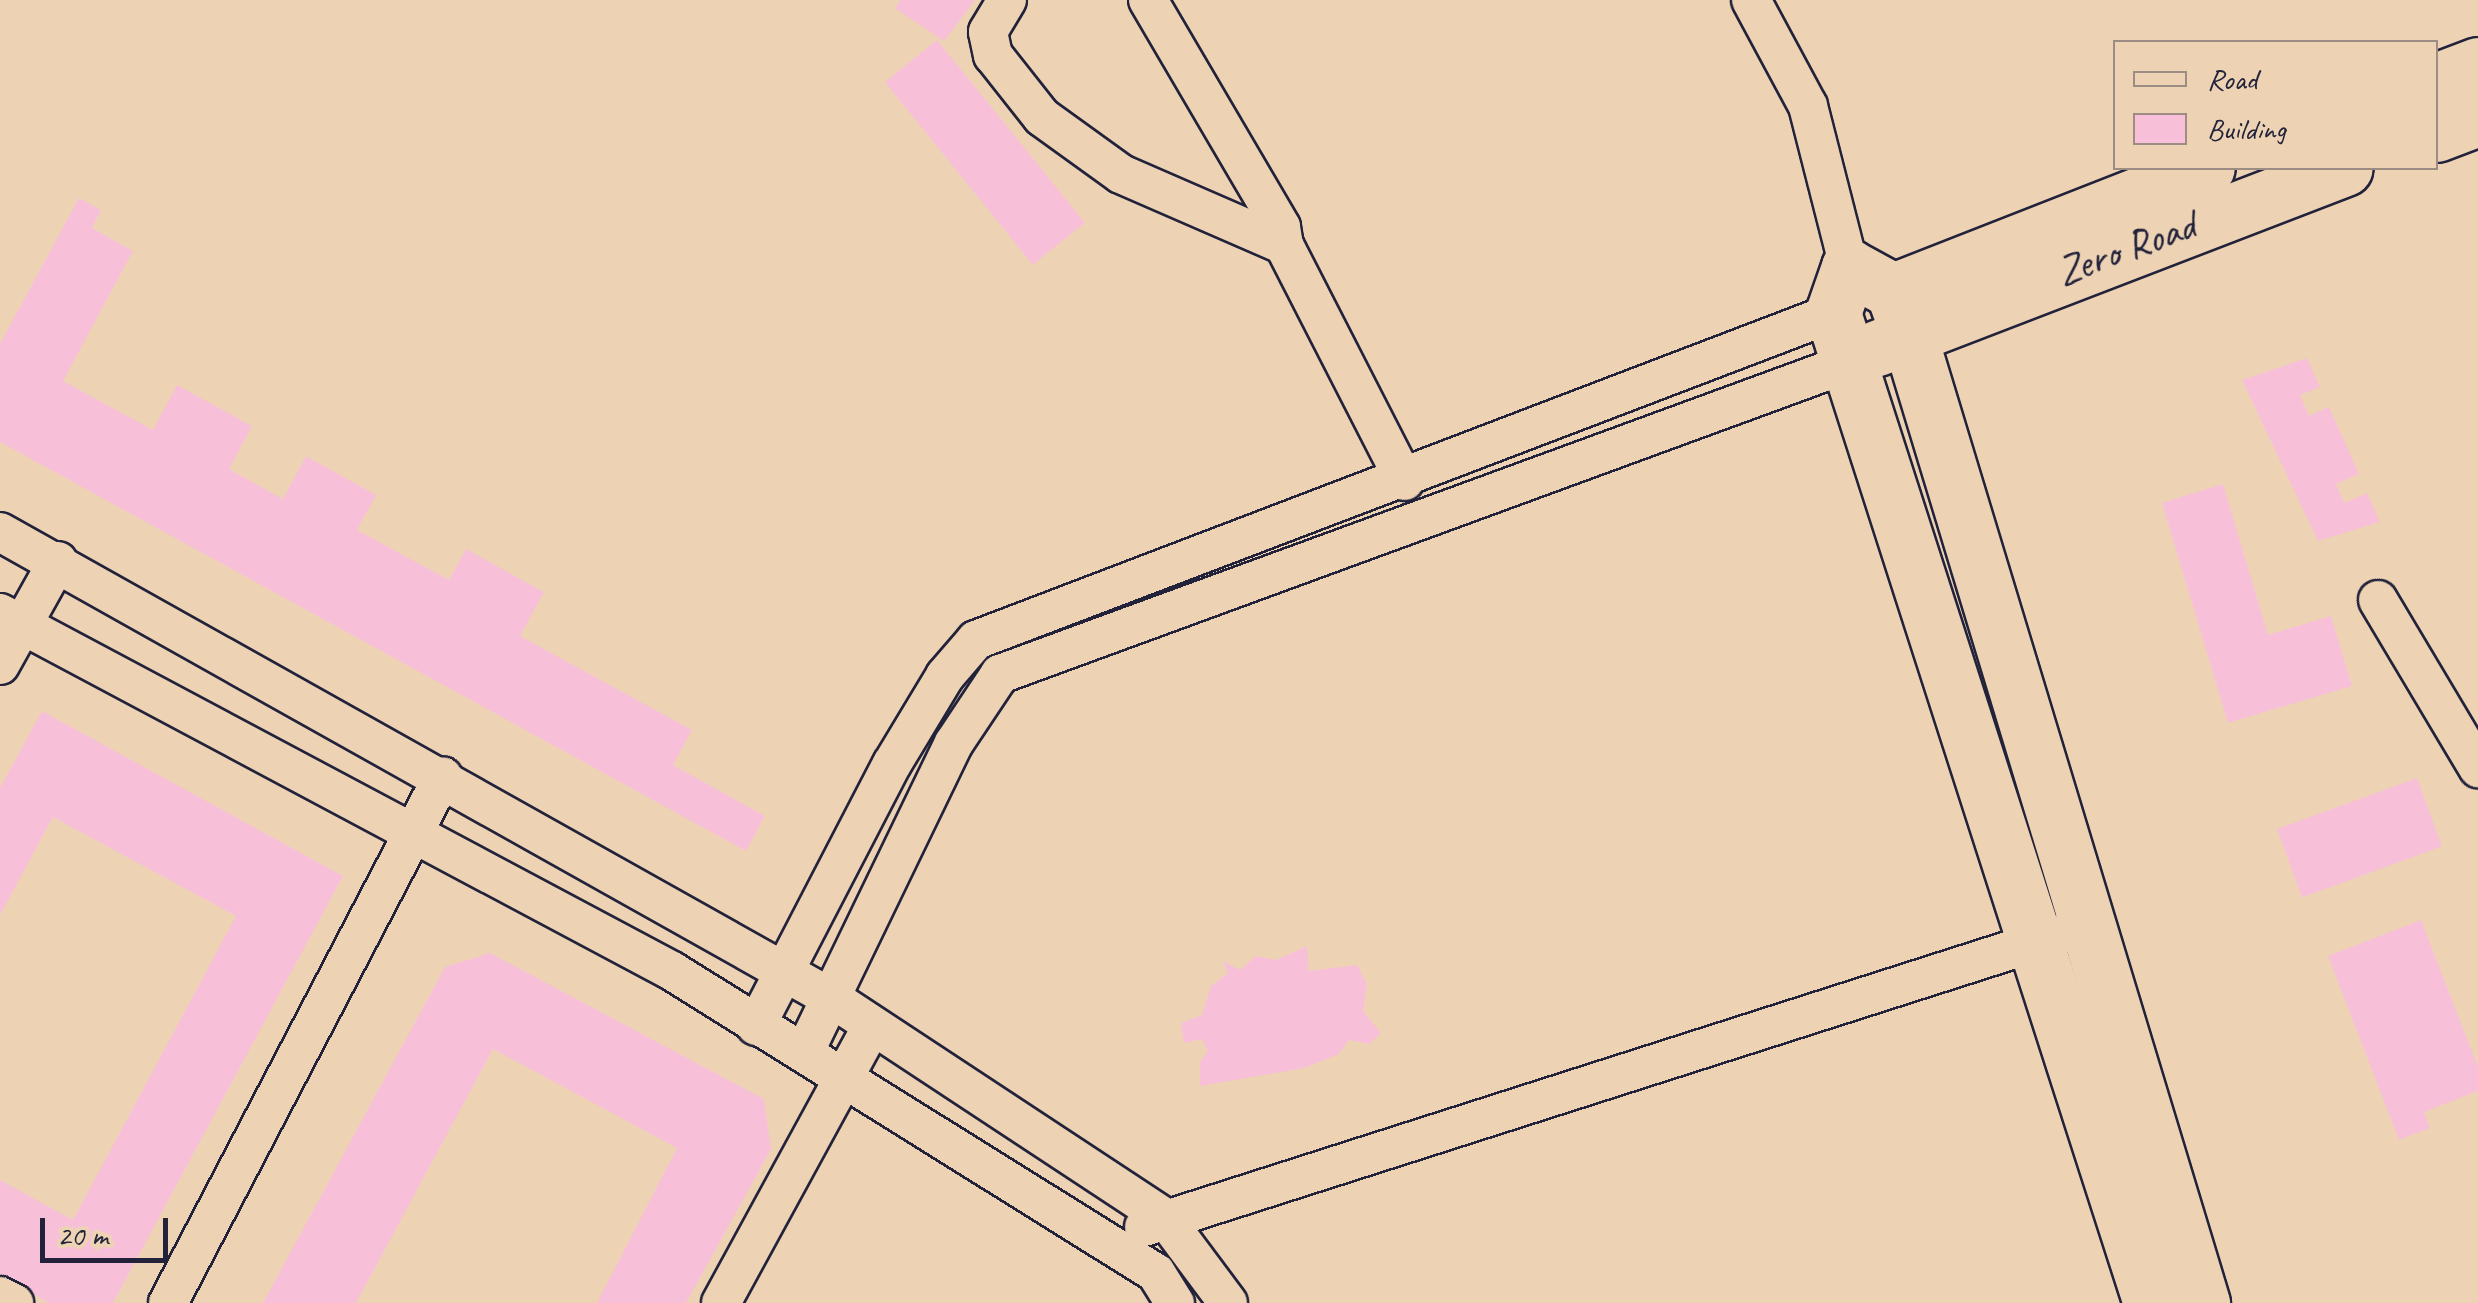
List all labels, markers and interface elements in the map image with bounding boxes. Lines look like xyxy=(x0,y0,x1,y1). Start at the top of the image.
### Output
legend xyxy=(2113,40,2438,170)
text: Road xyxy=(2207,60,2257,98)
text: Building xyxy=(2207,110,2286,148)
street label: Zero Road xyxy=(2050,201,2202,297)
scale bar xyxy=(45,1198,172,1260)
text: 20 m xyxy=(57,1216,108,1254)

